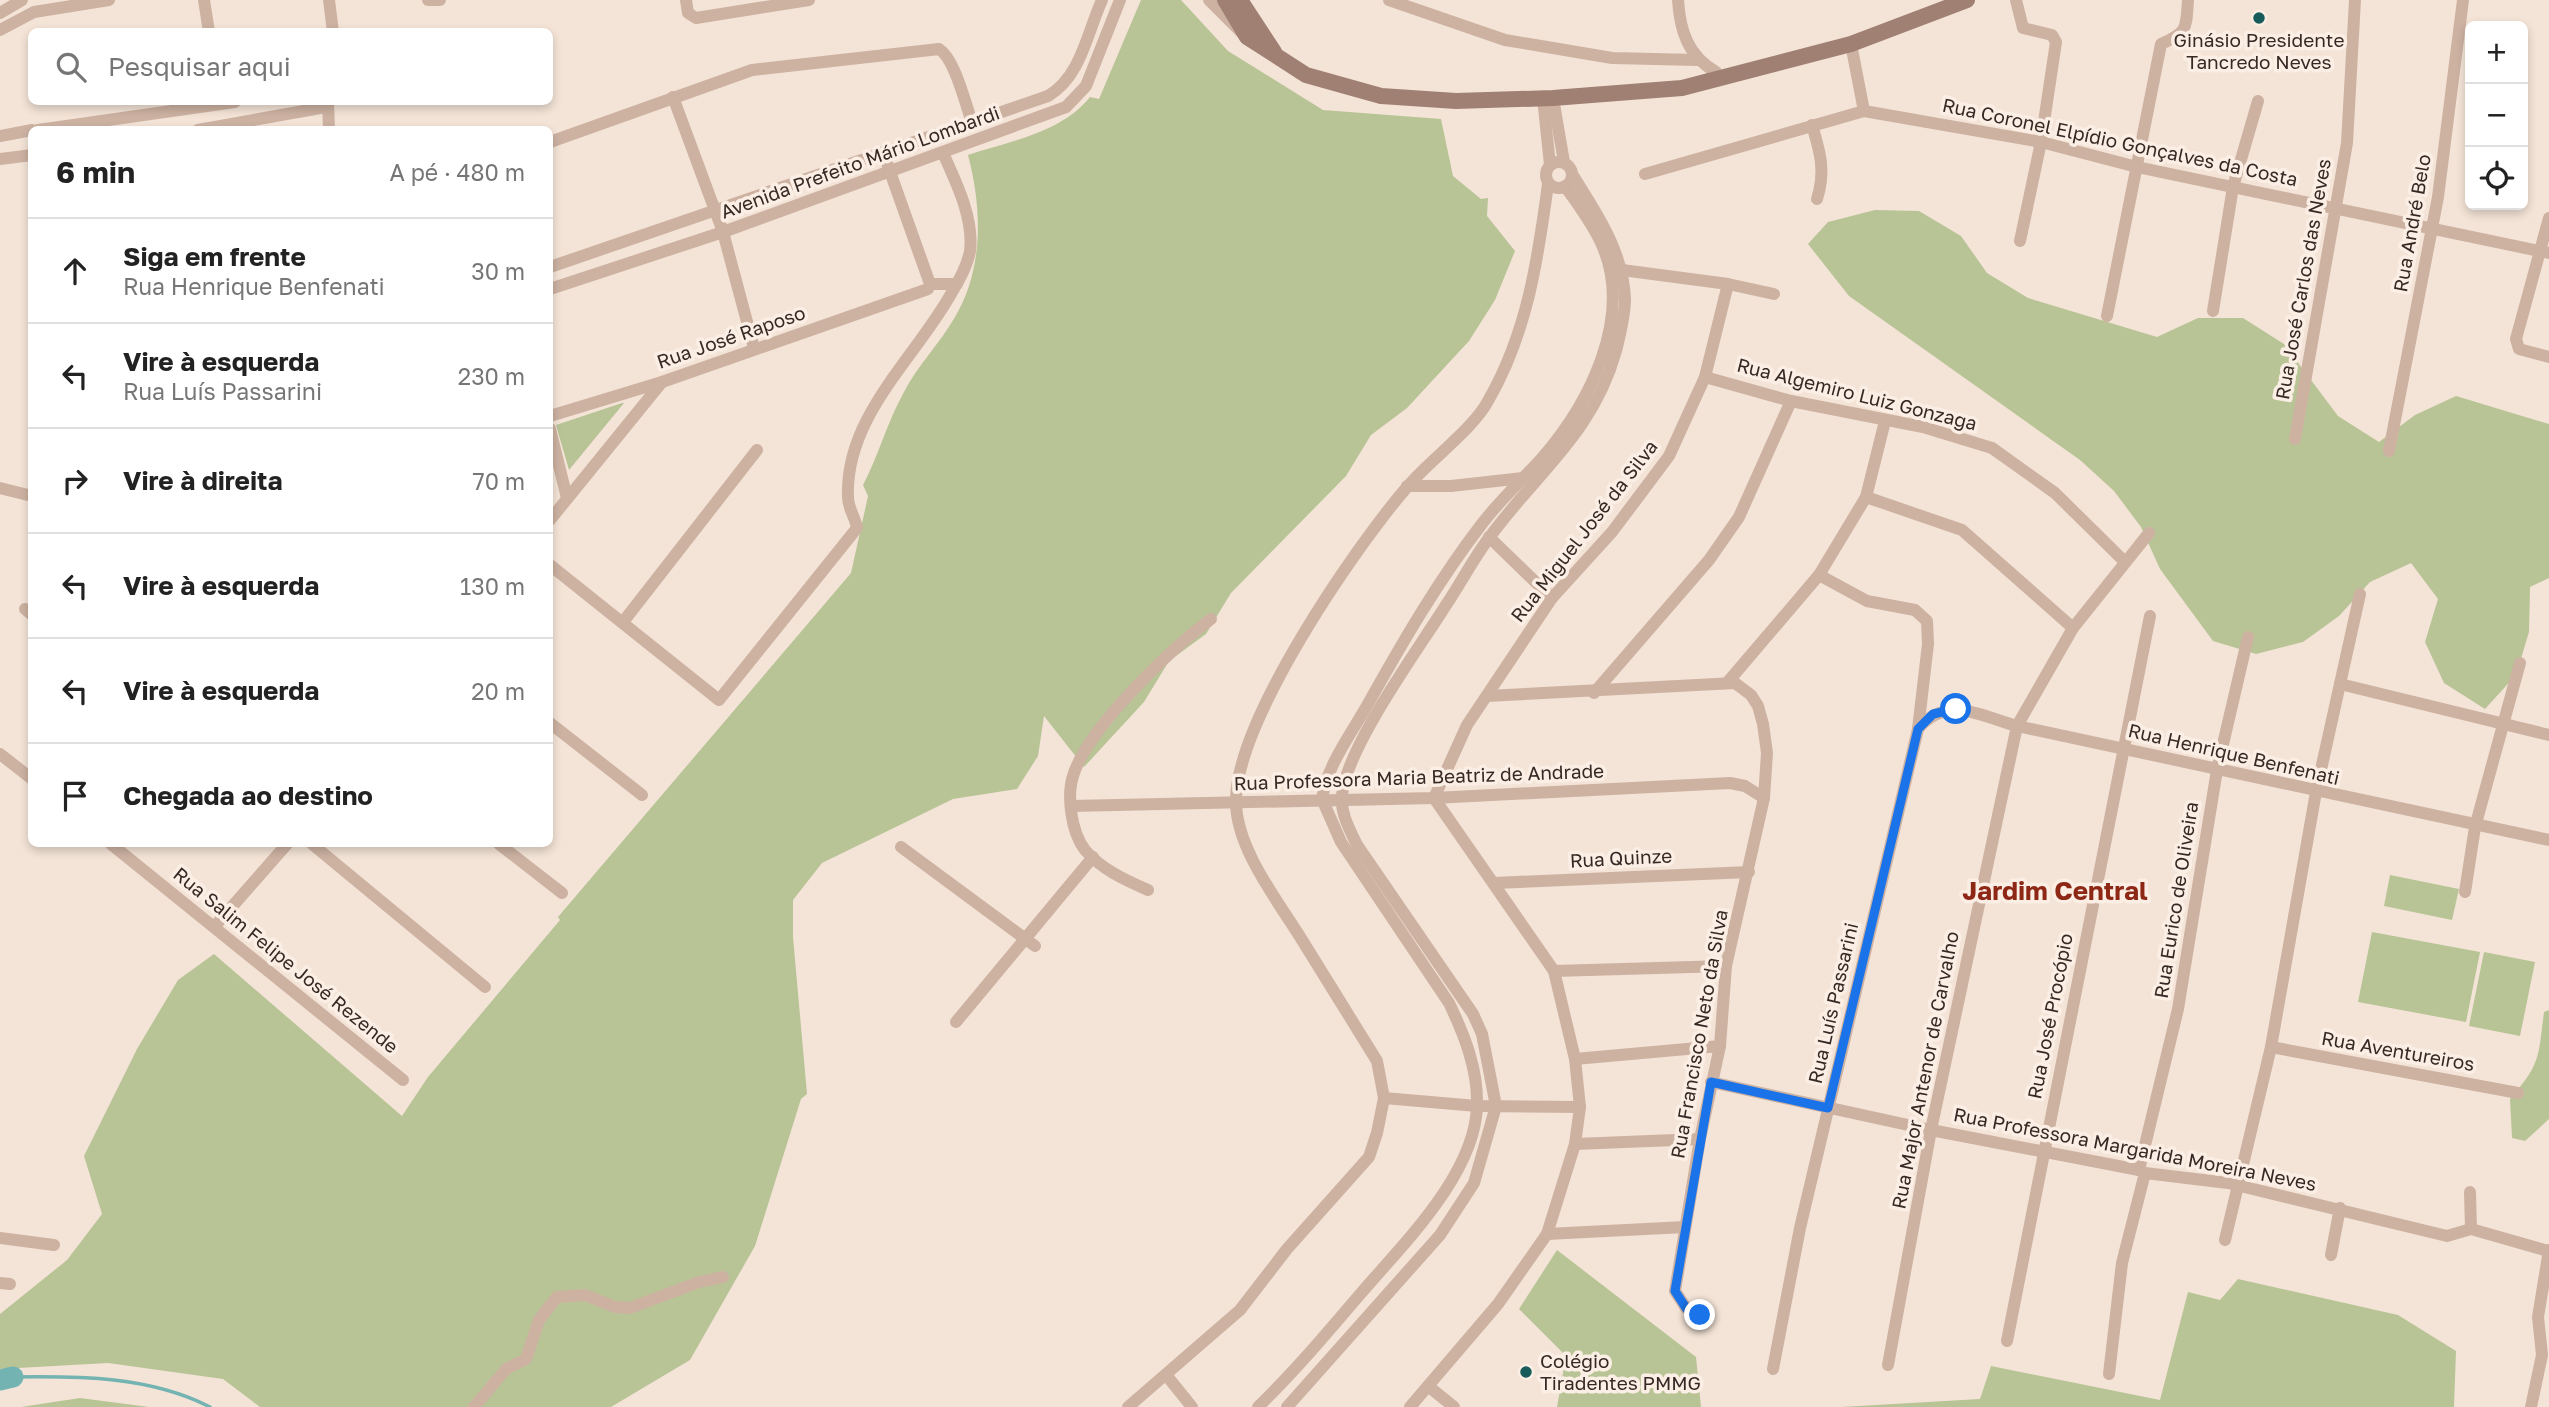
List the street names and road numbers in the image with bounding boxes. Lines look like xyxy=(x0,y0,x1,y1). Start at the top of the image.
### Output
street label: Rua Coronel Elpídio Gonçalves da Costa xyxy=(1940,93,2300,190)
street label: Avenida Prefeito Mário Lombardi xyxy=(717,100,1002,223)
street label: Rua André Belo xyxy=(2388,152,2435,294)
street label: Rua José Carlos das Neves xyxy=(2270,157,2335,401)
street label: Rua José Raposo xyxy=(654,300,808,373)
street label: Rua Algemiro Luiz Gonzaga xyxy=(1735,353,1980,434)
street label: Rua Miguel José da Silva xyxy=(1505,435,1662,626)
street label: Rua Henrique Benfenati xyxy=(2126,718,2342,789)
street label: Rua Professora Maria Beatriz de Andrade xyxy=(1233,759,1605,794)
street label: Rua Eurico de Oliveira xyxy=(2149,800,2202,1000)
street label: Rua Quinze xyxy=(1569,843,1673,872)
street label: Rua Salim Felipe José Rezende xyxy=(169,862,403,1057)
street label: Rua Francisco Neto da Silva xyxy=(1665,908,1732,1160)
street label: Rua Luís Passarini xyxy=(1803,920,1862,1086)
street label: Rua Major Antenor de Carvalho xyxy=(1886,929,1963,1211)
street label: Rua José Procópio xyxy=(2022,931,2077,1101)
street label: Rua Aventureiros xyxy=(2320,1026,2476,1075)
street label: Rua Professora Margarida Moreira Neves xyxy=(1952,1102,2318,1195)

